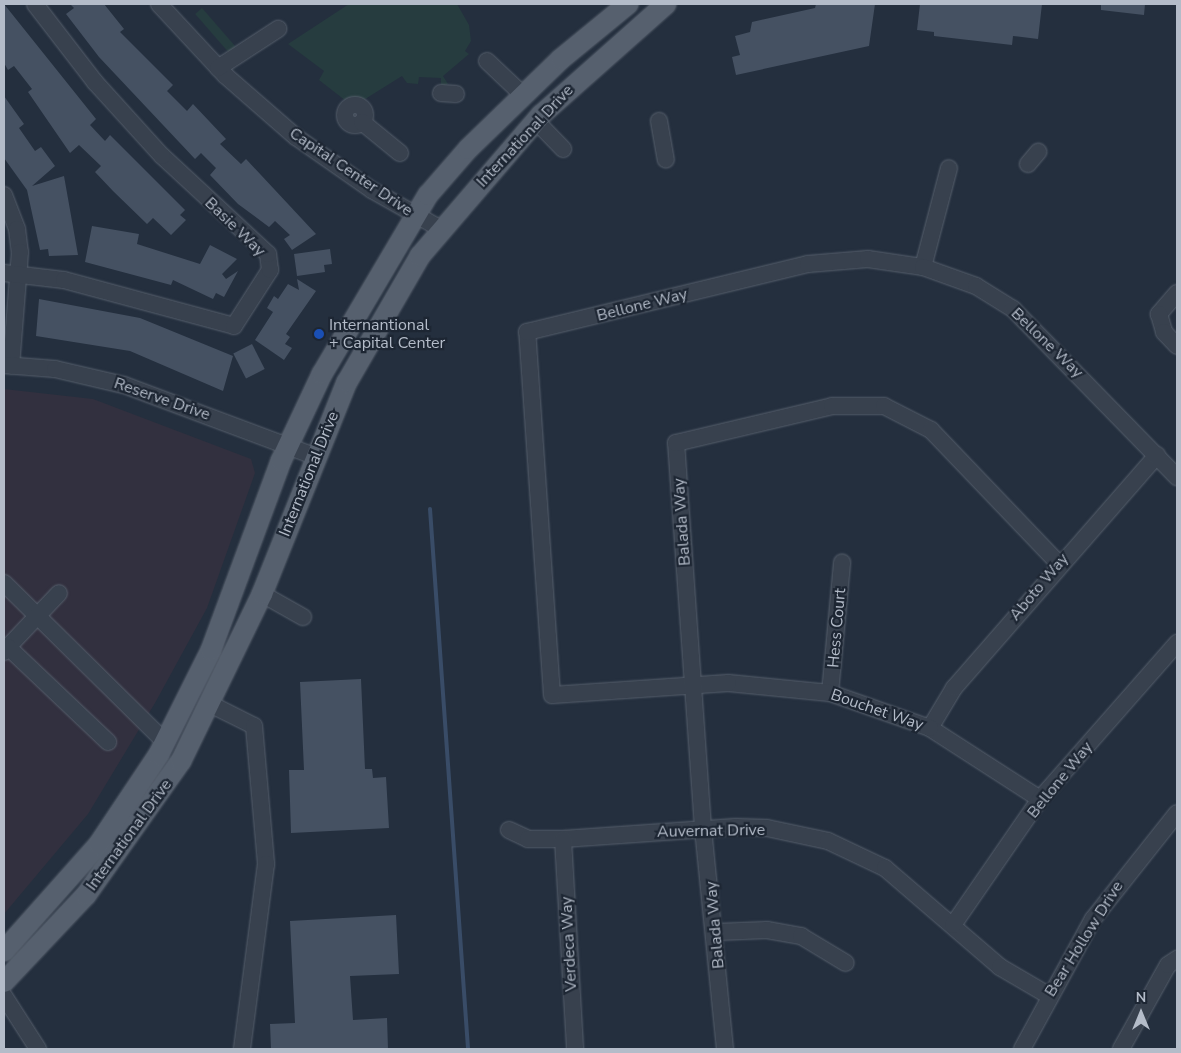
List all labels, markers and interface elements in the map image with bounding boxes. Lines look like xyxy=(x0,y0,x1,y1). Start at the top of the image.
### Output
street label: International Drive xyxy=(473,81,577,191)
street label: Capital Center Drive xyxy=(286,124,416,220)
street label: Basie Way xyxy=(201,193,269,261)
street label: Bellone Way xyxy=(595,284,689,326)
street label: Bellone Way xyxy=(1007,304,1087,382)
place label: Internantional + Capital Center xyxy=(329,315,445,353)
marker: Internantional + Capital Center xyxy=(313,328,325,340)
street label: Reserve Drive xyxy=(112,374,212,424)
street label: International Drive xyxy=(275,409,343,539)
street label: Balada Way xyxy=(669,478,695,566)
street label: Aboto Way xyxy=(1005,550,1073,624)
street label: Hess Court xyxy=(824,587,850,669)
street label: Bouchet Way xyxy=(828,685,926,735)
street label: Bellone Way xyxy=(1023,738,1097,822)
street label: International Drive xyxy=(82,776,176,894)
street label: Auvernat Drive xyxy=(657,820,765,842)
street label: Bear Hollow Drive xyxy=(1041,878,1127,1000)
street label: Balada Way xyxy=(702,880,728,970)
street label: Verdeca Way xyxy=(557,896,581,992)
north arrow xyxy=(1116,988,1166,1038)
text: N xyxy=(1136,988,1146,1007)

